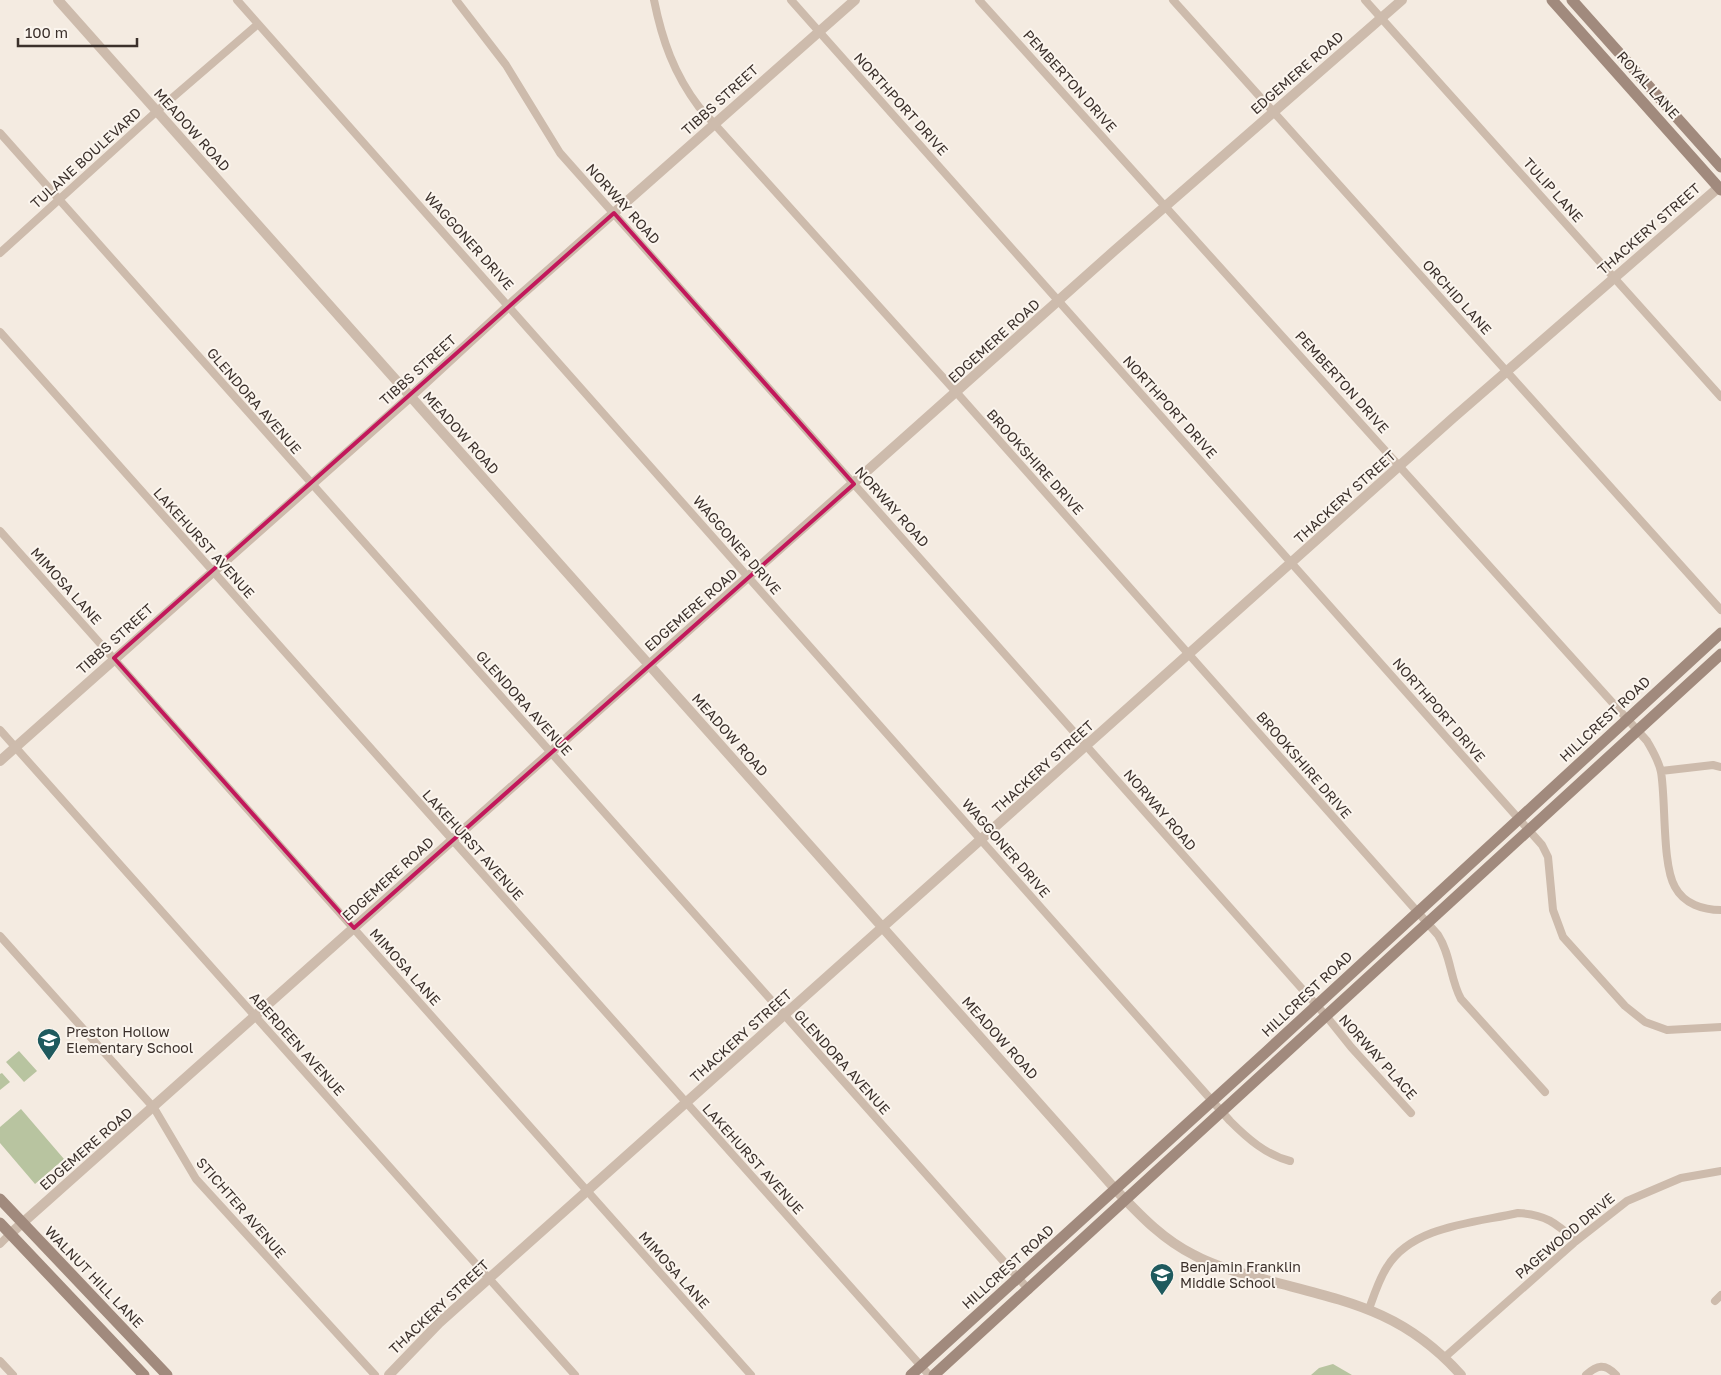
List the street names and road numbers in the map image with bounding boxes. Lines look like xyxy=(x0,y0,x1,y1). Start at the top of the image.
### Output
street label: PEMBERTON DRIVE xyxy=(1020,26,1121,135)
street label: EDGEMERE ROAD xyxy=(1247,28,1347,118)
street label: ROYAL LANE xyxy=(1614,47,1683,122)
street label: NORTHPORT DRIVE xyxy=(851,49,952,159)
street label: TIBBS STREET xyxy=(678,61,762,138)
street label: MEADOW ROAD xyxy=(151,85,234,175)
street label: TULANE BOULEVARD xyxy=(27,104,144,212)
street label: TULIP LANE xyxy=(1520,154,1587,225)
street label: NORWAY ROAD xyxy=(583,160,664,247)
street label: THACKERY STREET xyxy=(1594,179,1704,278)
street label: WAGGONER DRIVE xyxy=(421,188,518,293)
street label: ORCHID LANE xyxy=(1419,256,1495,338)
street label: EDGEMERE ROAD xyxy=(944,295,1043,386)
street label: PEMBERTON DRIVE xyxy=(1292,327,1393,436)
street label: TIBBS STREET xyxy=(376,331,460,408)
street label: GLENDORA AVENUE xyxy=(204,344,305,457)
street label: NORTHPORT DRIVE xyxy=(1120,352,1221,462)
street label: MEADOW ROAD xyxy=(420,388,503,478)
street label: BROOKSHIRE DRIVE xyxy=(983,405,1087,518)
street label: THACKERY STREET xyxy=(1290,446,1399,547)
street label: NORWAY ROAD xyxy=(852,463,933,550)
street label: LAKEHURST AVENUE xyxy=(150,484,258,601)
street label: WAGGONER DRIVE xyxy=(690,492,785,598)
street label: MIMOSA LANE xyxy=(27,544,105,628)
street label: EDGEMERE ROAD xyxy=(641,565,741,655)
street label: TIBBS STREET xyxy=(73,600,157,677)
street label: GLENDORA AVENUE xyxy=(473,647,576,759)
street label: NORTHPORT DRIVE xyxy=(1390,654,1489,765)
street label: HILLCREST ROAD xyxy=(1556,672,1654,765)
street label: MEADOW ROAD xyxy=(689,690,772,780)
street label: BROOKSHIRE DRIVE xyxy=(1253,708,1355,822)
street label: THACKERY STREET xyxy=(988,716,1097,817)
street label: NORWAY ROAD xyxy=(1120,765,1200,854)
street label: LAKEHURST AVENUE xyxy=(419,786,527,903)
street label: WAGGONER DRIVE xyxy=(959,795,1054,901)
street label: EDGEMERE ROAD xyxy=(338,833,437,924)
street label: MIMOSA LANE xyxy=(366,925,444,1009)
street label: HILLCREST ROAD xyxy=(1258,947,1356,1040)
street label: THACKERY STREET xyxy=(686,985,795,1086)
street label: ABERDEEN AVENUE xyxy=(246,988,348,1099)
street label: MEADOW ROAD xyxy=(959,993,1042,1083)
street label: GLENDORA AVENUE xyxy=(791,1006,894,1118)
street label: NORWAY PLACE xyxy=(1336,1011,1421,1103)
street label: LAKEHURST AVENUE xyxy=(699,1100,807,1217)
street label: EDGEMERE ROAD xyxy=(36,1104,136,1194)
street label: STICHTER AVENUE xyxy=(193,1154,290,1261)
street label: PAGEWOOD DRIVE xyxy=(1512,1189,1618,1282)
street label: HILLCREST ROAD xyxy=(958,1221,1057,1312)
street label: WALNUT HILL LANE xyxy=(42,1222,147,1331)
street label: MIMOSA LANE xyxy=(635,1228,713,1312)
street label: THACKERY STREET xyxy=(385,1256,492,1357)

